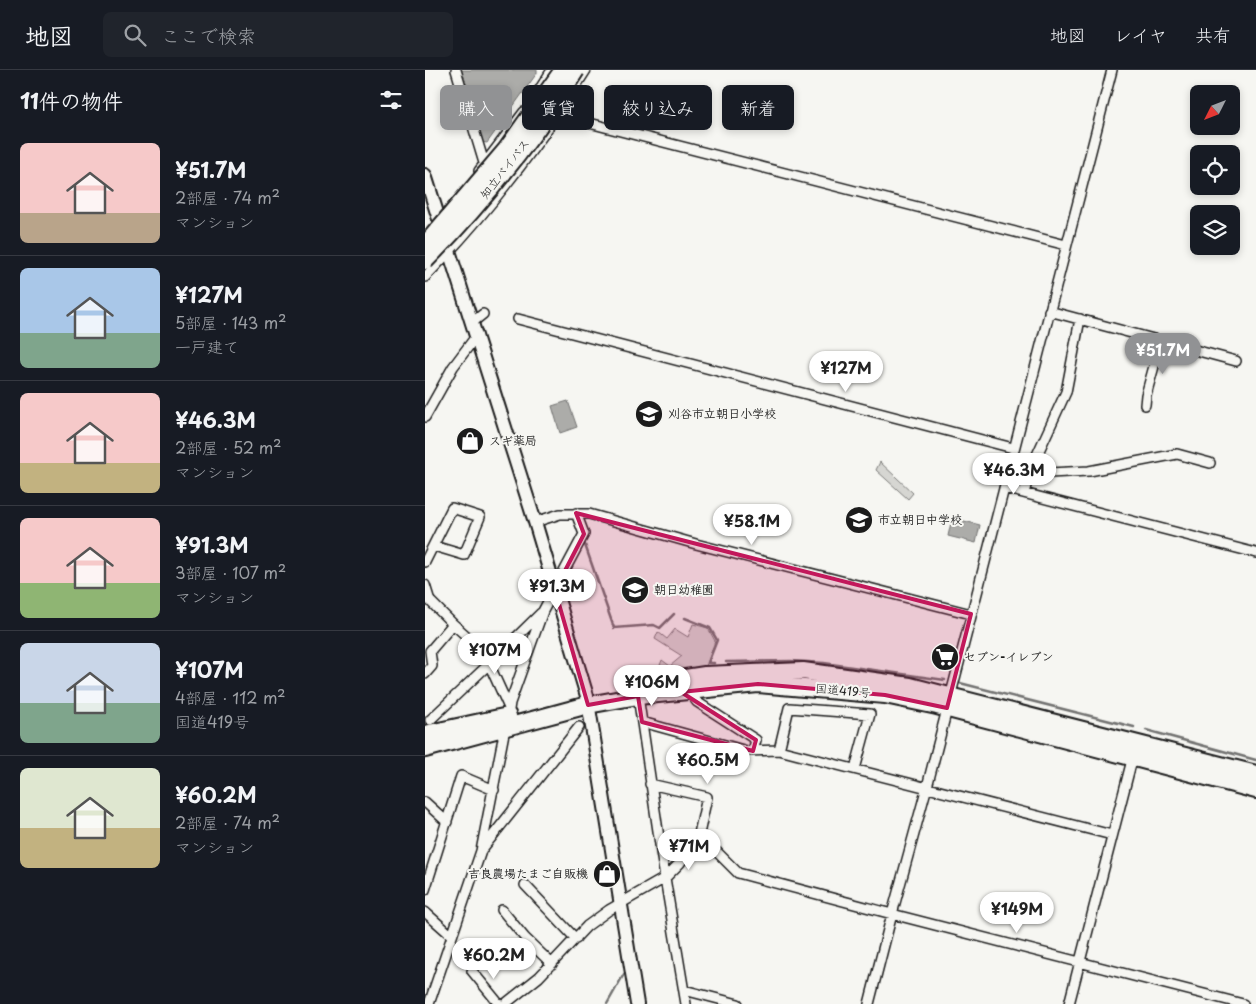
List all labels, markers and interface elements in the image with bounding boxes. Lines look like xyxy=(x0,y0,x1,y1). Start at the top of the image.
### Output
search box xyxy=(103,12,453,57)
text: 地図 xyxy=(25,17,73,53)
icon: search xyxy=(121,21,149,49)
text: ここで検索 xyxy=(161,21,256,49)
text: 地図 xyxy=(1050,21,1086,48)
text: レイヤ xyxy=(1114,21,1167,48)
text: 共有 xyxy=(1195,21,1231,48)
text: 11件の物件 xyxy=(20,84,123,116)
chip: 購入 xyxy=(440,85,512,130)
chip: 賃貸 xyxy=(522,85,594,130)
chip: 絞り込み xyxy=(604,85,712,130)
chip: 新着 xyxy=(722,85,794,130)
north arrow xyxy=(1190,85,1240,135)
map controls xyxy=(1190,85,1240,255)
icon: filters xyxy=(377,86,405,114)
street label: 知立バイパス xyxy=(475,135,533,202)
button: locate xyxy=(1190,145,1240,195)
text: ¥51.7M xyxy=(175,153,246,185)
icon: home xyxy=(60,163,120,223)
text: 2部屋 · 74 m² xyxy=(175,185,280,209)
button: layers xyxy=(1190,205,1240,255)
text: マンション xyxy=(175,209,254,233)
text: ¥127M xyxy=(175,278,243,310)
icon: home xyxy=(60,288,120,348)
text: 5部屋 · 143 m² xyxy=(175,310,286,334)
pin: ¥51.7M xyxy=(1122,332,1204,375)
text: 一戸建て xyxy=(175,334,239,358)
text: ¥51.7M xyxy=(1136,337,1190,361)
pin: ¥127M xyxy=(811,350,881,393)
text: ¥127M xyxy=(820,355,872,379)
school or university icon: 刈谷市立朝日小学校 xyxy=(634,399,664,429)
text: ¥46.3M xyxy=(175,403,256,435)
place label: 刈谷市立朝日小学校 xyxy=(668,404,776,422)
icon: home xyxy=(60,413,120,473)
shop icon: スギ薬局 xyxy=(455,426,485,456)
place label: スギ薬局 xyxy=(489,431,537,449)
text: 2部屋 · 52 m² xyxy=(175,435,282,459)
pin: ¥46.3M xyxy=(973,452,1055,495)
text: ¥46.3M xyxy=(983,457,1045,481)
text: マンション xyxy=(175,459,254,483)
pin: ¥58.1M xyxy=(711,504,793,546)
school or university icon: 市立朝日中学校 xyxy=(844,505,874,535)
text: ¥58.1M xyxy=(724,508,780,532)
place label: 市立朝日中学校 xyxy=(878,510,962,528)
text: ¥91.3M xyxy=(175,528,249,560)
icon: home xyxy=(60,538,120,598)
text: 3部屋 · 107 m² xyxy=(175,560,286,584)
pin: ¥91.3M xyxy=(516,568,598,611)
text: ¥91.3M xyxy=(529,573,585,597)
school or university icon: 朝日幼稚園 xyxy=(620,575,650,605)
place label: 朝日幼稚園 xyxy=(654,580,714,598)
text: マンション xyxy=(175,584,254,608)
pin: ¥107M xyxy=(460,632,530,675)
text: ¥107M xyxy=(469,637,521,661)
supermarket icon: セブン-イレブン xyxy=(930,642,960,672)
place label: セブン-イレブン xyxy=(964,647,1054,665)
text: ¥107M xyxy=(175,653,244,685)
icon: home xyxy=(60,663,120,723)
pin: ¥106M xyxy=(617,664,687,707)
text: ¥106M xyxy=(624,669,680,693)
street label: 国道419号 xyxy=(815,679,872,701)
text: 4部屋 · 112 m² xyxy=(175,685,286,709)
text: 国道419号 xyxy=(175,709,249,733)
pin: ¥60.5M xyxy=(667,742,749,785)
text: ¥60.5M xyxy=(677,747,739,771)
text: ¥60.2M xyxy=(175,778,257,810)
icon: home xyxy=(60,788,120,848)
text: 2部屋 · 74 m² xyxy=(175,810,280,834)
pin: ¥71M xyxy=(659,828,719,871)
text: ¥71M xyxy=(669,833,709,857)
text: マンション xyxy=(175,834,254,858)
shop icon: 吉良農場たまご自販機 xyxy=(592,859,622,889)
place label: 吉良農場たまご自販機 xyxy=(468,864,588,882)
pin: ¥149M xyxy=(982,892,1052,934)
text: ¥149M xyxy=(991,896,1043,920)
pin: ¥60.2M xyxy=(453,938,535,980)
text: ¥60.2M xyxy=(463,942,525,966)

